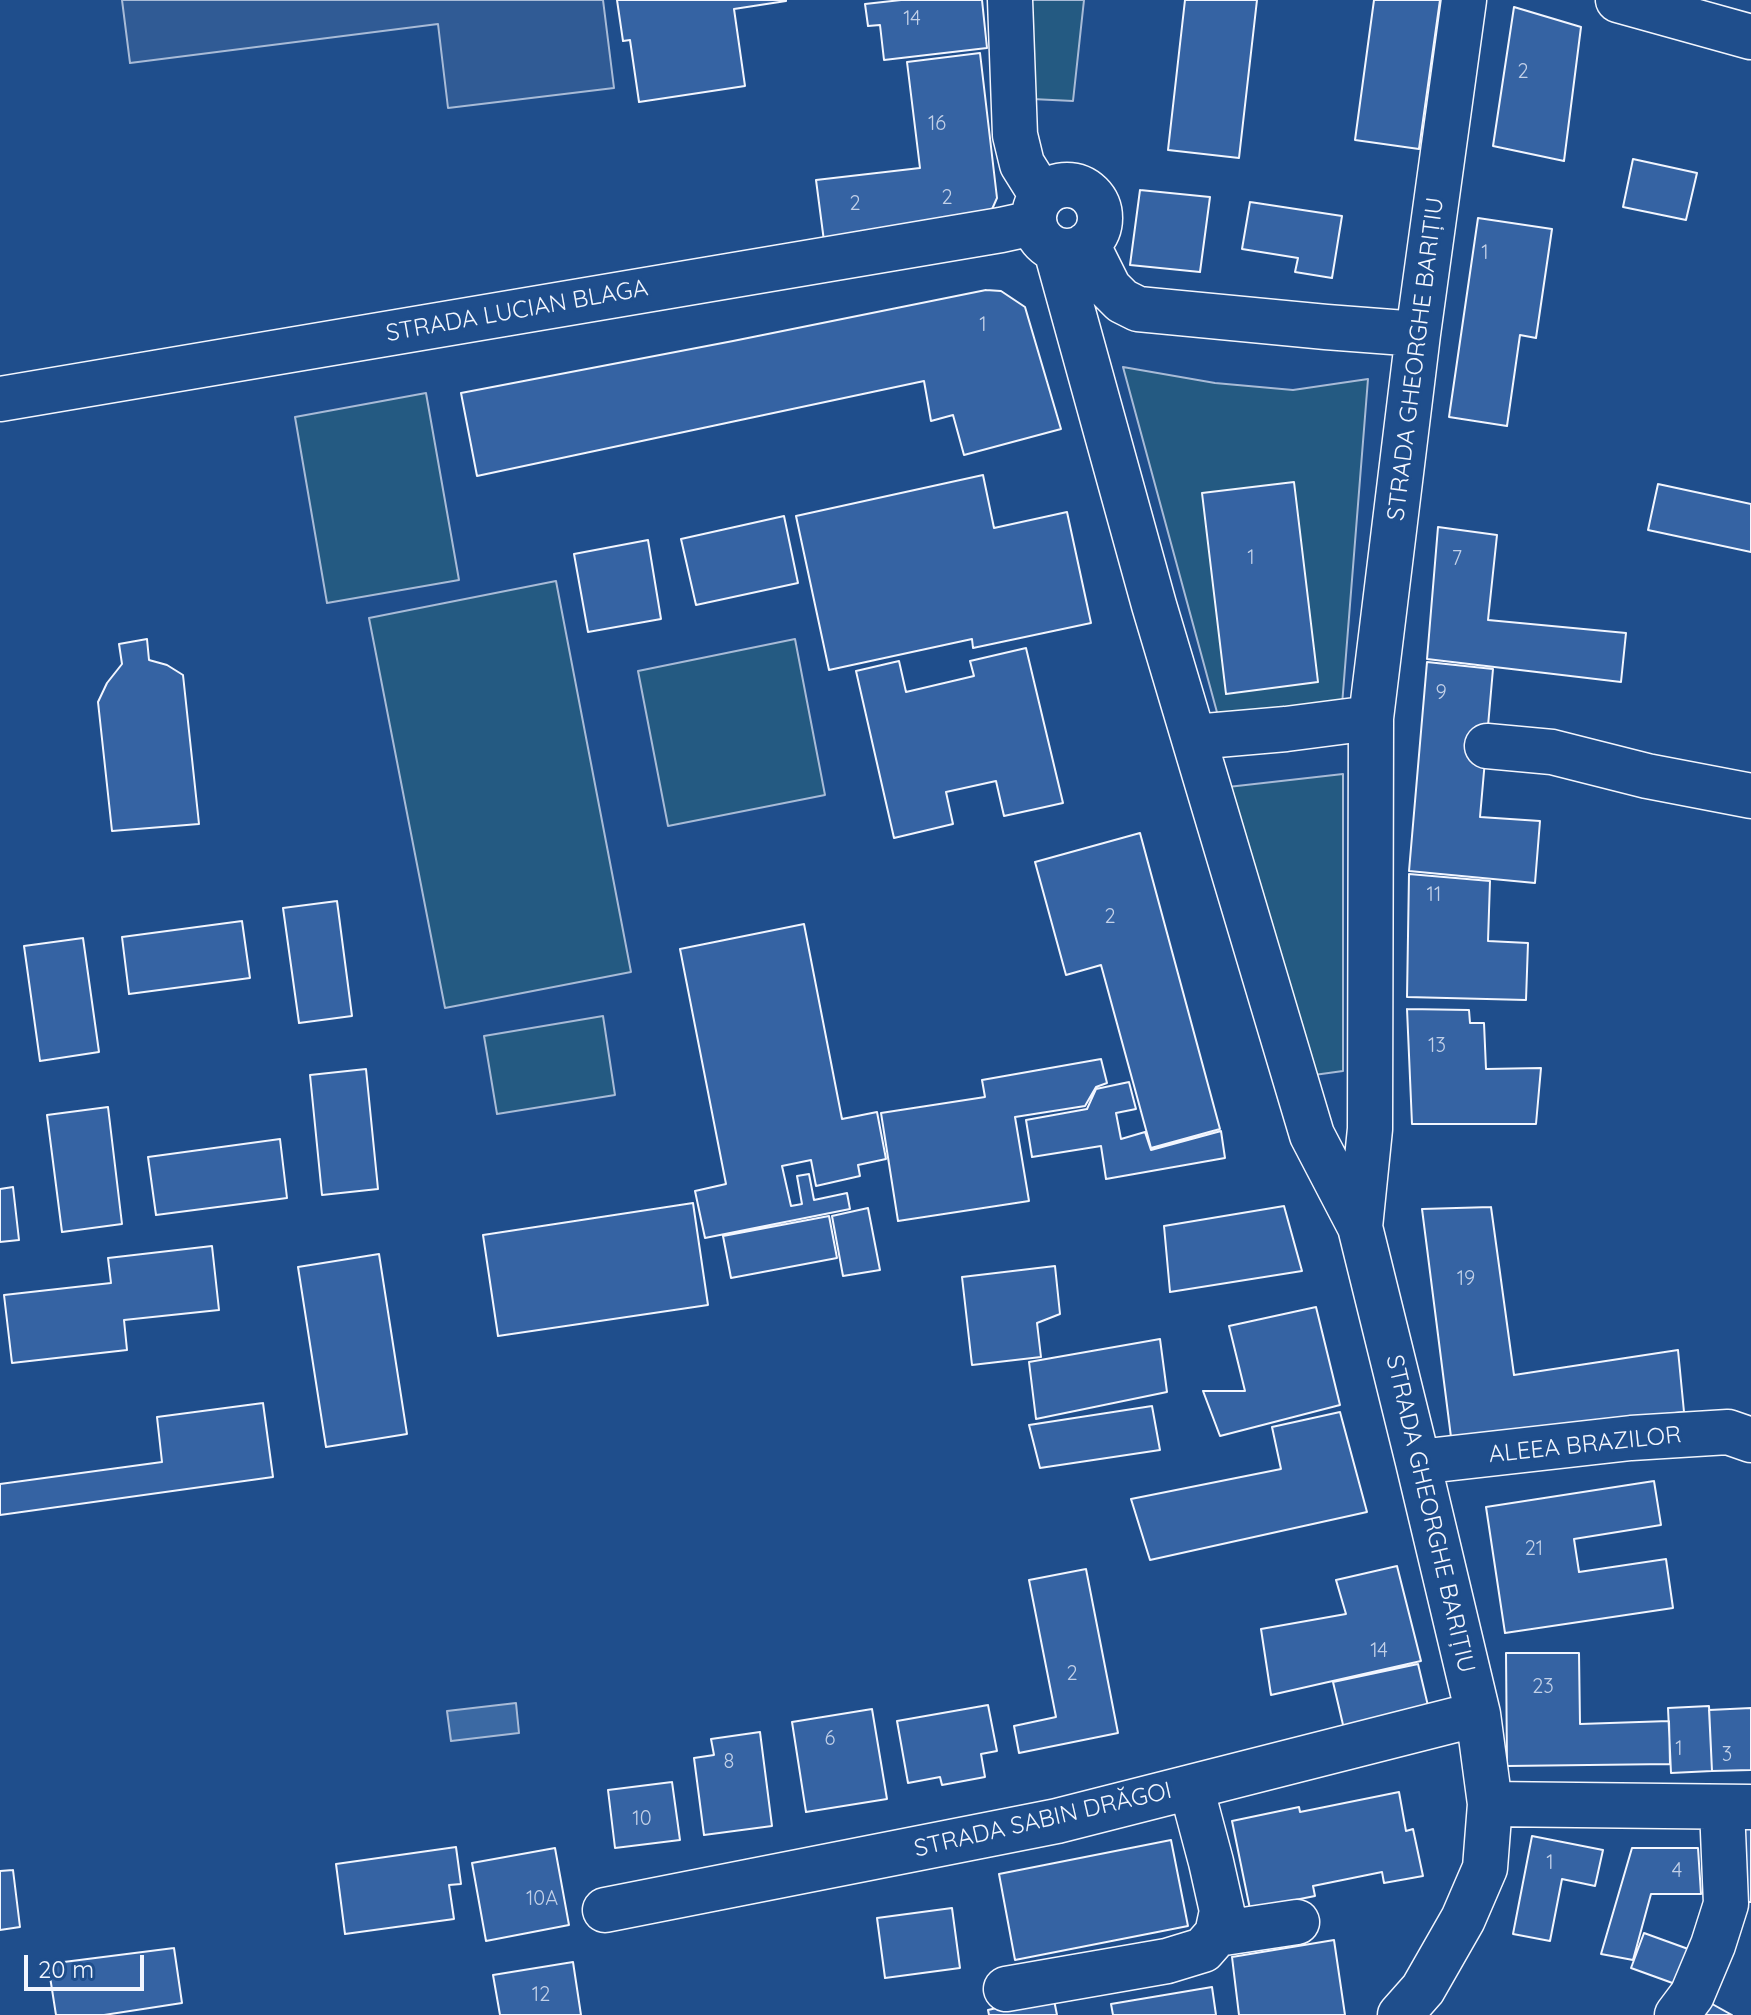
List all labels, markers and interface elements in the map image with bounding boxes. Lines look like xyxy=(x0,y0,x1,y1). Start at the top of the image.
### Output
house number: 14 xyxy=(903,7,921,31)
house number: 2 xyxy=(1517,60,1529,84)
house number: 16 xyxy=(928,112,946,136)
house number: 2 xyxy=(941,186,953,210)
house number: 2 xyxy=(849,192,861,216)
street label: STRADA GHEORGHE BARIȚIU xyxy=(1382,196,1450,522)
house number: 1 xyxy=(1481,241,1489,265)
street label: STRADA LUCIAN BLAGA xyxy=(384,274,650,348)
house number: 1 xyxy=(979,313,987,337)
house number: 1 xyxy=(1247,546,1255,570)
house number: 7 xyxy=(1452,547,1462,571)
house number: 9 xyxy=(1435,681,1447,705)
house number: 11 xyxy=(1427,883,1441,907)
house number: 2 xyxy=(1104,905,1116,929)
house number: 13 xyxy=(1428,1034,1446,1058)
house number: 19 xyxy=(1457,1267,1475,1291)
street label: STRADA GHEORGHE BARIȚIU xyxy=(1379,1352,1481,1676)
street label: ALEEA BRAZILOR xyxy=(1487,1421,1683,1469)
house number: 21 xyxy=(1525,1537,1543,1561)
house number: 14 xyxy=(1370,1639,1388,1663)
house number: 2 xyxy=(1066,1662,1078,1686)
house number: 23 xyxy=(1532,1675,1554,1699)
house number: 6 xyxy=(825,1727,835,1751)
house number: 1 xyxy=(1675,1737,1683,1761)
house number: 3 xyxy=(1722,1743,1732,1767)
house number: 8 xyxy=(724,1750,734,1774)
street label: STRADA SABIN DRĂGOI xyxy=(911,1776,1175,1864)
house number: 10 xyxy=(632,1807,652,1831)
house number: 1 xyxy=(1546,1851,1554,1875)
house number: 4 xyxy=(1672,1859,1682,1883)
house number: 10A xyxy=(526,1887,558,1911)
scale bar xyxy=(28,1939,148,1989)
text: 20 m xyxy=(38,1954,94,1984)
house number: 12 xyxy=(532,1983,550,2007)

